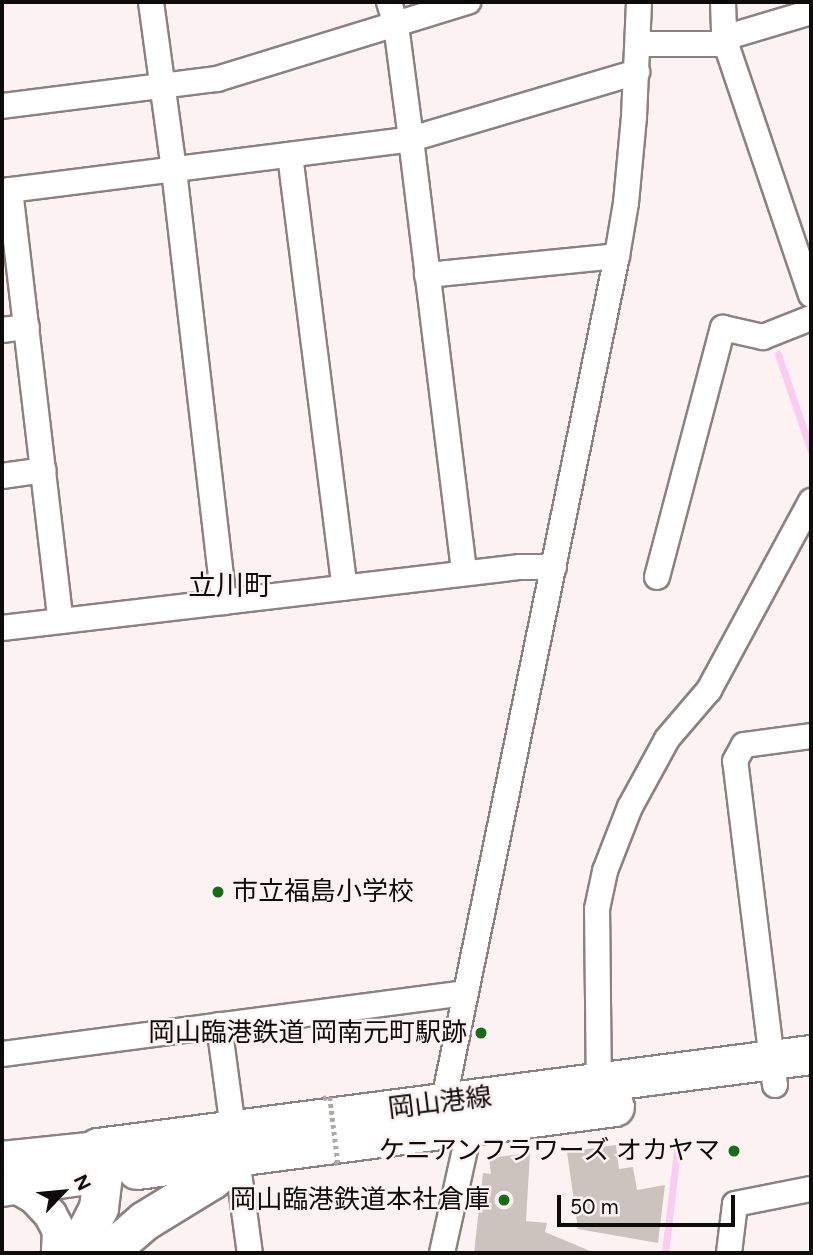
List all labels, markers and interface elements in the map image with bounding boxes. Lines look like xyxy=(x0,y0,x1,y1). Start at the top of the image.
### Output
district label: 立川町 xyxy=(188,568,272,602)
place label: 市立福島小学校 xyxy=(232,876,414,908)
marker: 市立福島小学校 xyxy=(210,884,226,900)
place label: 岡山臨港鉄道 岡南元町駅跡 xyxy=(149,1017,467,1049)
marker: 岡山臨港鉄道 岡南元町駅跡 xyxy=(473,1025,489,1041)
street label: 岡山港線 xyxy=(386,1081,494,1125)
place label: ケニアンフラワーズ オカヤマ xyxy=(376,1135,720,1167)
marker: ケニアンフラワーズ オカヤマ xyxy=(726,1143,742,1159)
north arrow xyxy=(28,1157,98,1227)
text: N xyxy=(69,1171,96,1194)
scale bar xyxy=(561,1182,740,1226)
place label: 岡山臨港鉄道本社倉庫 xyxy=(230,1184,490,1216)
marker: 岡山臨港鉄道本社倉庫 xyxy=(496,1192,512,1208)
text: 50 m xyxy=(570,1194,619,1219)

